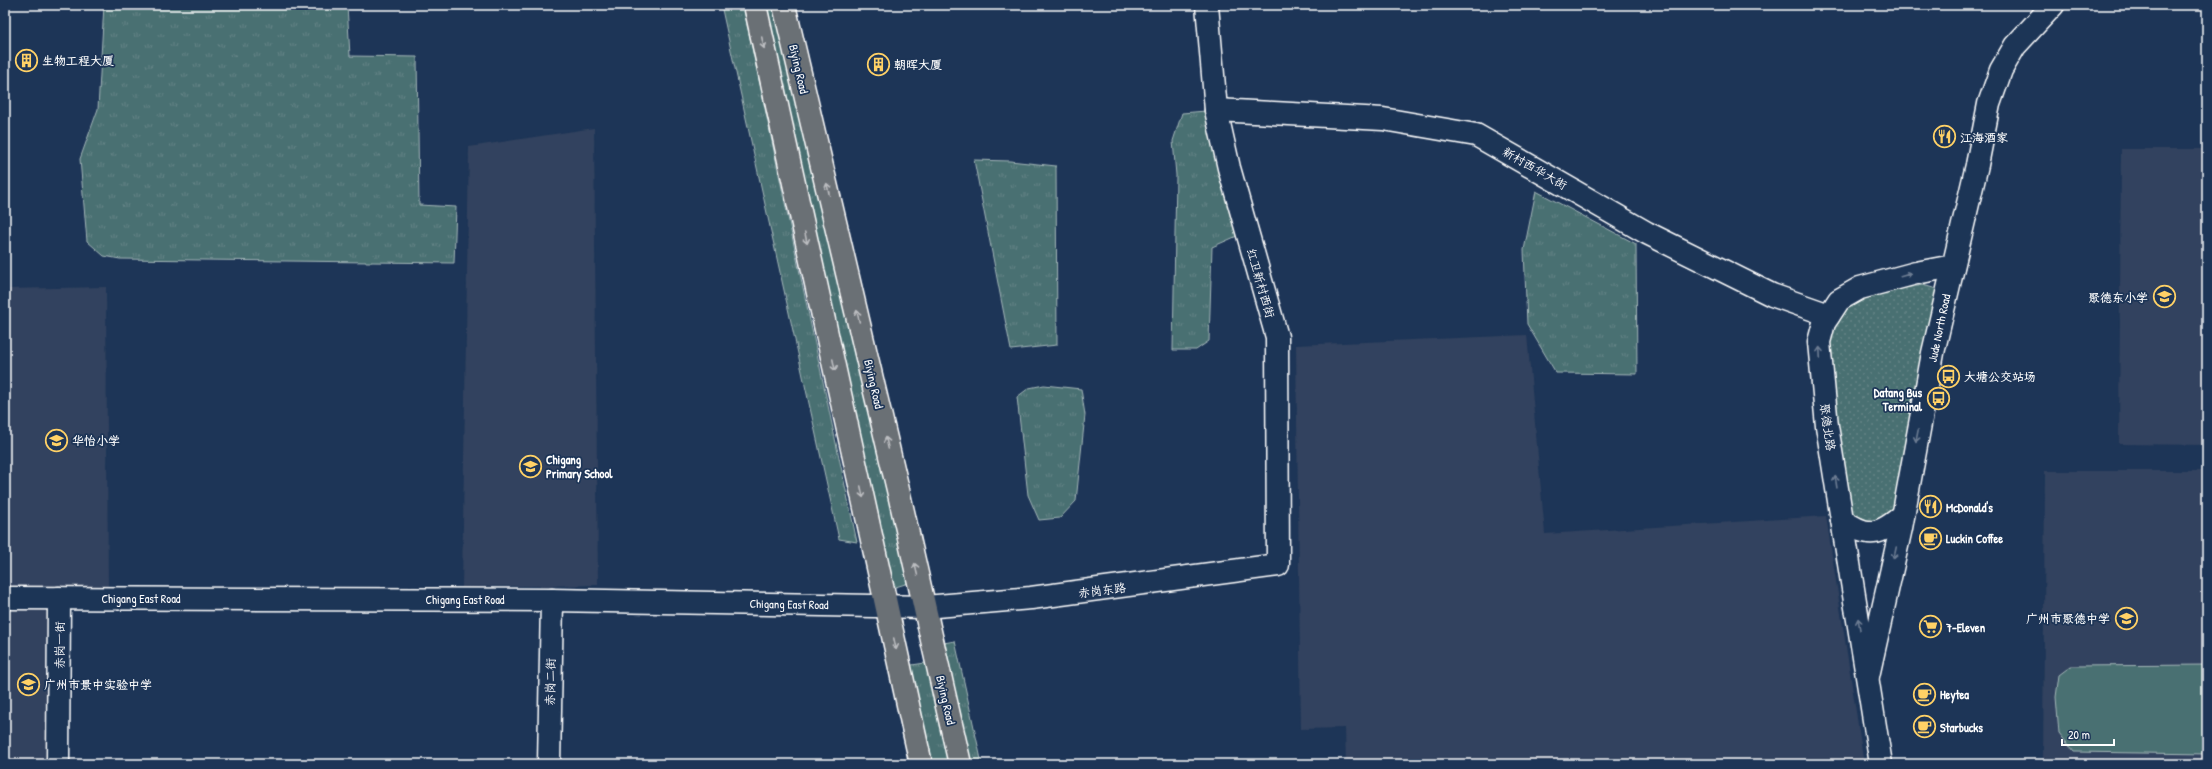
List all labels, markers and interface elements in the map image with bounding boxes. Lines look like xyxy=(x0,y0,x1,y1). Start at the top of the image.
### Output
one-way arrow xyxy=(760,36,768,49)
street label: Biying Road xyxy=(785,43,813,95)
building icon: 生物工程大厦 xyxy=(14,47,40,73)
building icon: 朝晖大厦 xyxy=(865,51,891,77)
place label: 生物工程大厦 xyxy=(42,52,114,69)
place label: 朝晖大厦 xyxy=(894,56,942,73)
restaurant icon: 江海酒家 xyxy=(1931,124,1957,150)
place label: 江海酒家 xyxy=(1960,129,2008,146)
street label: 新村西华大街 xyxy=(1500,143,1570,193)
one-way arrow xyxy=(823,183,831,196)
one-way arrow xyxy=(803,232,811,245)
street label: 红卫新村西街 xyxy=(1243,246,1279,320)
one-way arrow xyxy=(1900,271,1913,279)
school or university icon: 聚德东小学 xyxy=(2151,284,2177,310)
place label: 聚德东小学 xyxy=(2088,289,2148,306)
street label: Jude North Road xyxy=(1924,292,1955,363)
one-way arrow xyxy=(853,310,861,323)
one-way arrow xyxy=(1817,347,1824,360)
street label: Biying Road xyxy=(860,358,888,410)
one-way arrow xyxy=(831,359,839,372)
bus stop icon: 大塘公交站场 xyxy=(1935,363,1961,389)
place label: 大塘公交站场 xyxy=(1964,368,2036,385)
place label: Datang Bus Terminal xyxy=(1874,384,1923,415)
bus stop icon: Datang Bus Terminal xyxy=(1925,386,1951,412)
street label: 聚德北路 xyxy=(1816,402,1840,452)
school or university icon: 华怡小学 xyxy=(43,427,69,453)
one-way arrow xyxy=(1913,429,1921,442)
place label: 华怡小学 xyxy=(72,432,120,449)
one-way arrow xyxy=(883,436,891,449)
place label: Chigang Primary School xyxy=(546,451,613,483)
school or university icon: Chigang Primary School xyxy=(517,453,543,479)
one-way arrow xyxy=(1832,476,1840,489)
one-way arrow xyxy=(859,485,867,498)
restaurant icon: McDonald's xyxy=(1918,494,1944,520)
place label: McDonald's xyxy=(1946,499,1993,516)
cafe icon: Luckin Coffee xyxy=(1917,525,1943,551)
place label: Luckin Coffee xyxy=(1946,530,2003,547)
one-way arrow xyxy=(1891,546,1899,559)
one-way arrow xyxy=(912,563,920,576)
street label: 赤岗东路 xyxy=(1077,579,1127,601)
street label: Chigang East Road xyxy=(101,590,181,607)
street label: Chigang East Road xyxy=(425,591,505,608)
street label: Chigang East Road xyxy=(749,595,829,613)
school or university icon: 广州市聚德中学 xyxy=(2113,605,2139,631)
place label: 广州市聚德中学 xyxy=(2026,610,2110,627)
supermarket icon: 7-Eleven xyxy=(1917,614,1943,640)
one-way arrow xyxy=(1855,618,1863,631)
place label: 7-Eleven xyxy=(1945,619,1986,636)
street label: 赤岗一街 xyxy=(51,621,68,669)
one-way arrow xyxy=(891,638,899,651)
street label: 赤岗二街 xyxy=(541,658,559,706)
school or university icon: 广州市景中实验中学 xyxy=(16,671,42,697)
street label: Biying Road xyxy=(932,674,960,726)
place label: 广州市景中实验中学 xyxy=(44,676,152,693)
cafe icon: Heytea xyxy=(1912,681,1938,707)
place label: Heytea xyxy=(1940,686,1969,704)
cafe icon: Starbucks xyxy=(1911,714,1937,740)
place label: Starbucks xyxy=(1940,719,1983,736)
scale bar xyxy=(2062,721,2114,747)
text: 20 m xyxy=(2068,726,2090,743)

